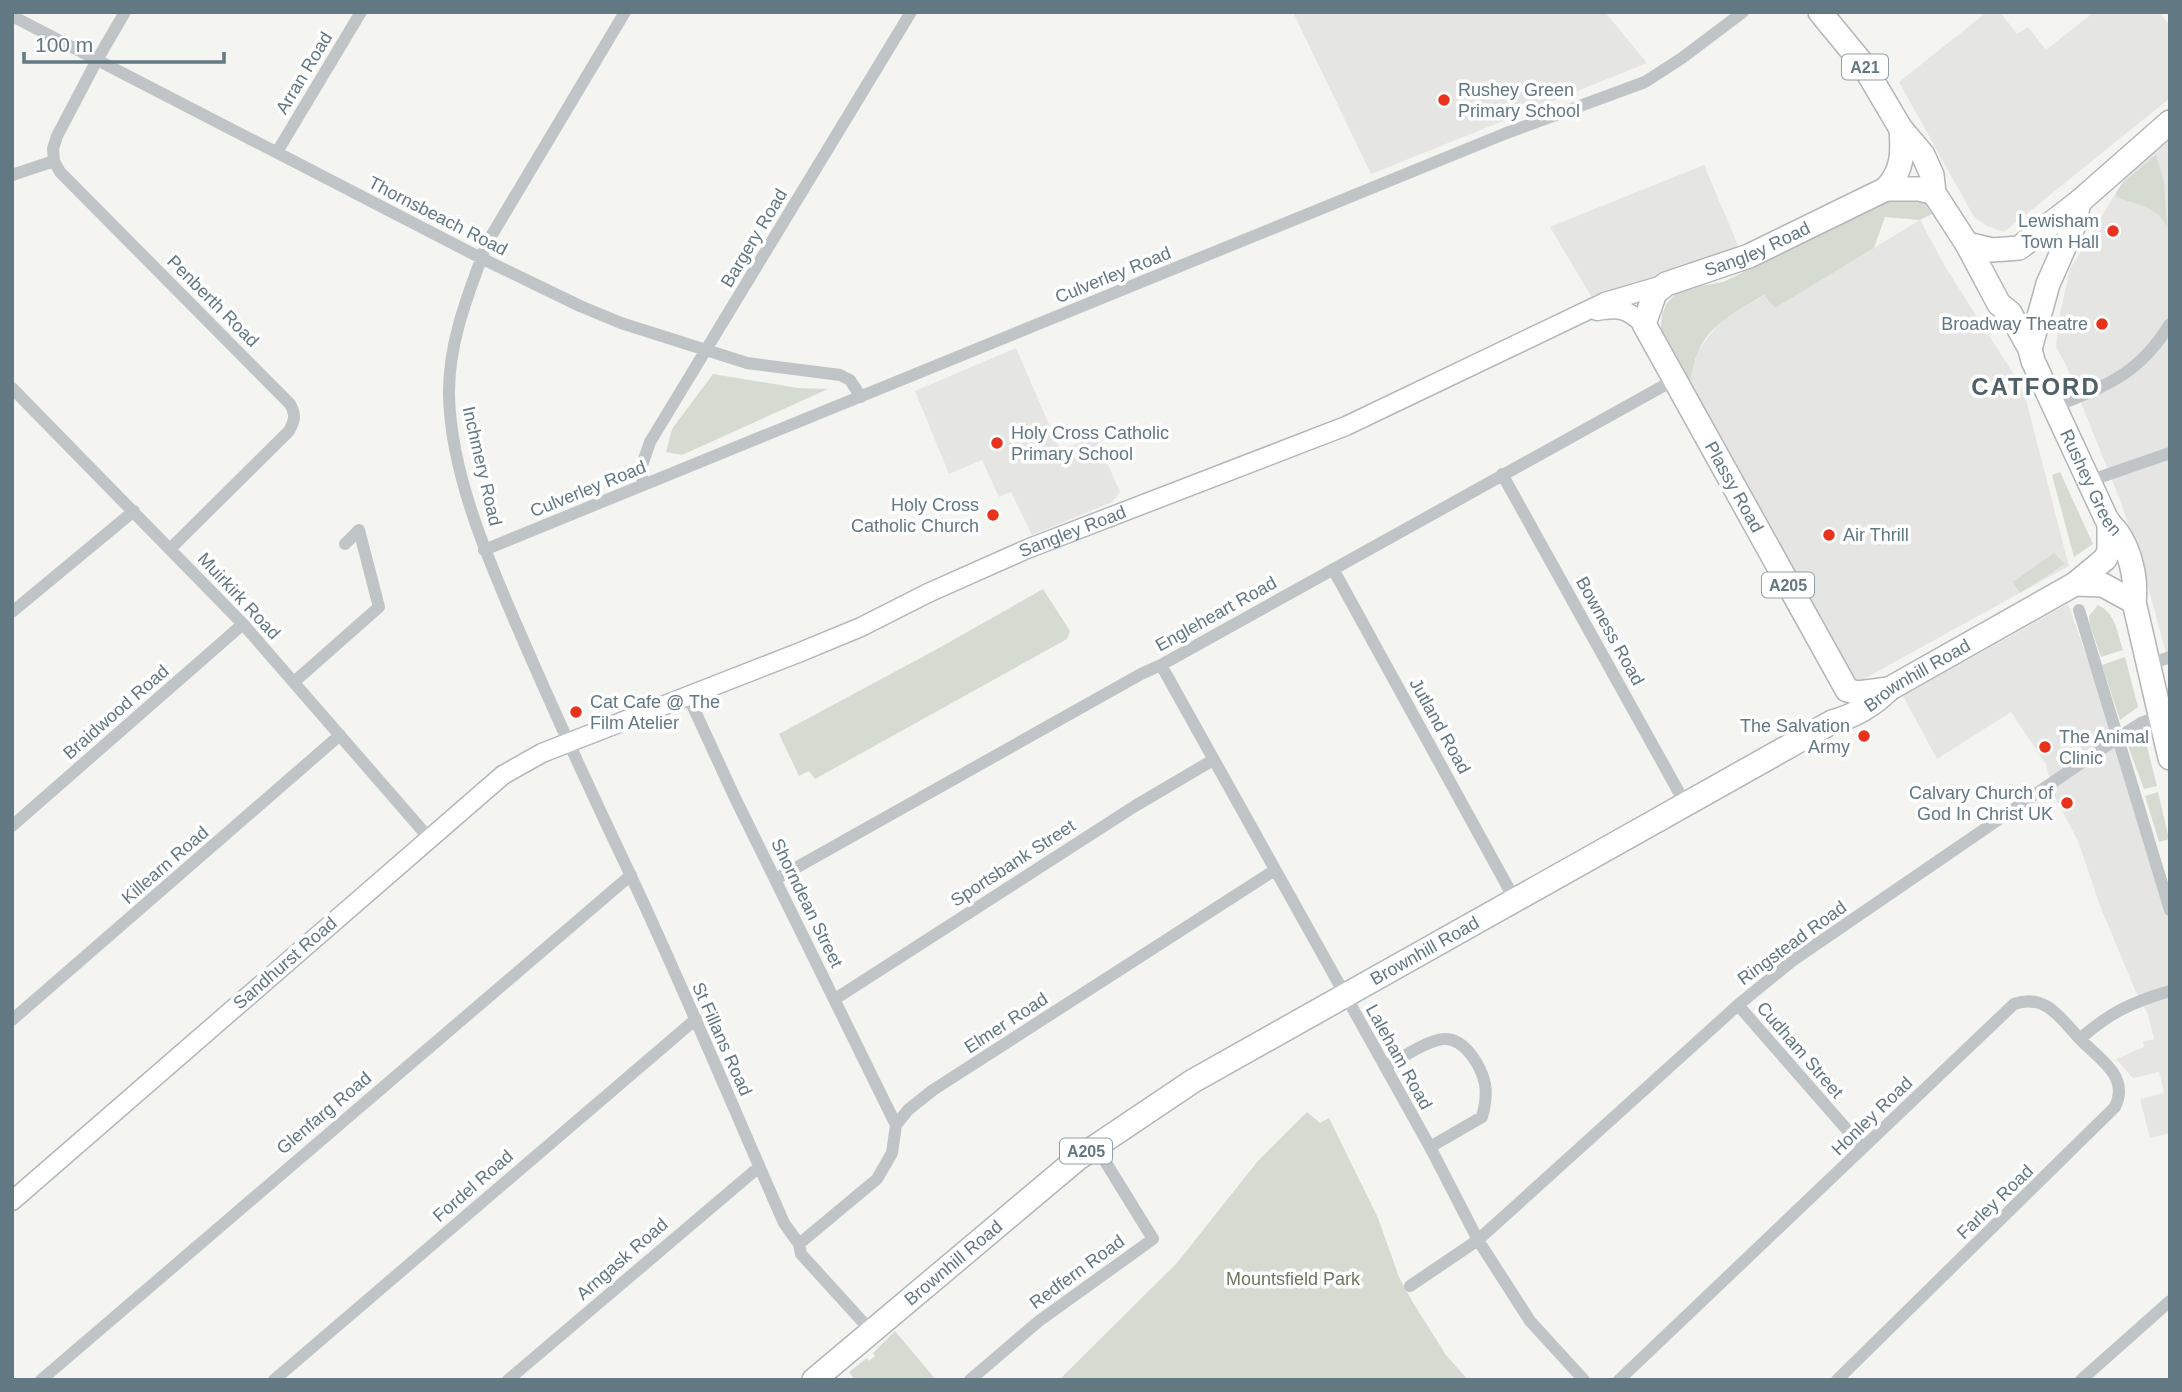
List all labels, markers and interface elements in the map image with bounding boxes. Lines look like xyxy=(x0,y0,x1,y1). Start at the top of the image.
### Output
scale bar xyxy=(24,21,224,65)
street label: Arran Road xyxy=(272,28,336,118)
text: 100 m xyxy=(35,33,93,56)
road number: A21 xyxy=(1842,54,1888,80)
place label: Rushey Green Primary School xyxy=(1458,80,1580,121)
marker: Rushey Green Primary School xyxy=(1436,92,1452,108)
street label: Thornsbeach Road xyxy=(365,172,511,260)
street label: Bargery Road xyxy=(717,185,791,291)
place label: Lewisham Town Hall xyxy=(2018,211,2099,252)
street label: Sangley Road xyxy=(1702,218,1813,280)
marker: Lewisham Town Hall xyxy=(2105,223,2121,239)
street label: Culverley Road xyxy=(1052,243,1174,307)
street label: Penberth Road xyxy=(163,251,263,351)
place label: Broadway Theatre xyxy=(1941,314,2088,334)
marker: Broadway Theatre xyxy=(2094,316,2110,332)
district label: CATFORD xyxy=(1971,373,2101,400)
street label: Inchmery Road xyxy=(459,404,505,528)
place label: Holy Cross Catholic Primary School xyxy=(1011,423,1169,464)
street label: Rushey Green xyxy=(2056,426,2126,540)
marker: Holy Cross Catholic Primary School xyxy=(989,435,1005,451)
street label: Plassy Road xyxy=(1701,438,1767,536)
street label: Culverley Road xyxy=(527,457,649,521)
place label: Holy Cross Catholic Church xyxy=(851,495,979,536)
street label: Sangley Road xyxy=(1016,502,1129,561)
marker: Holy Cross Catholic Church xyxy=(985,507,1001,523)
place label: Air Thrill xyxy=(1843,525,1909,545)
marker: Air Thrill xyxy=(1821,527,1837,543)
street label: Muirkirk Road xyxy=(194,549,284,643)
road number: A205 xyxy=(1762,572,1814,598)
street label: Engleheart Road xyxy=(1152,573,1280,655)
street label: Bowness Road xyxy=(1572,573,1648,689)
street label: Brownhill Road xyxy=(1860,635,1974,716)
street label: Braidwood Road xyxy=(59,661,173,763)
street label: Jutland Road xyxy=(1406,675,1474,777)
place label: Cat Cafe @ The Film Atelier xyxy=(590,692,720,733)
marker: Cat Cafe @ The Film Atelier xyxy=(568,704,584,720)
place label: The Salvation Army xyxy=(1740,716,1850,757)
place label: The Animal Clinic xyxy=(2059,727,2149,768)
marker: The Salvation Army xyxy=(1856,728,1872,744)
marker: The Animal Clinic xyxy=(2037,739,2053,755)
place label: Calvary Church of God In Christ UK xyxy=(1909,783,2054,824)
marker: Calvary Church of God In Christ UK xyxy=(2059,795,2075,811)
street label: Sportsbank Street xyxy=(947,815,1079,911)
street label: Killearn Road xyxy=(118,822,212,908)
street label: Shorndean Street xyxy=(767,835,847,971)
street label: Ringstead Road xyxy=(1734,897,1850,989)
street label: Brownhill Road xyxy=(1367,912,1482,989)
street label: Sandhurst Road xyxy=(229,913,341,1013)
street label: St Fillans Road xyxy=(688,979,756,1099)
street label: Elmer Road xyxy=(961,989,1051,1057)
street label: Cudham Street xyxy=(1753,998,1847,1102)
street label: Laleham Road xyxy=(1362,1001,1436,1113)
street label: Glenfarg Road xyxy=(273,1068,375,1158)
street label: Honley Road xyxy=(1828,1073,1916,1159)
road number: A205 xyxy=(1060,1138,1112,1163)
street label: Fordel Road xyxy=(429,1146,517,1226)
street label: Farley Road xyxy=(1953,1161,2037,1243)
street label: Arngask Road xyxy=(572,1214,672,1304)
street label: Brownhill Road xyxy=(901,1216,1006,1310)
street label: Redfern Road xyxy=(1026,1231,1128,1313)
park label: Mountsfield Park xyxy=(1226,1269,1361,1289)

